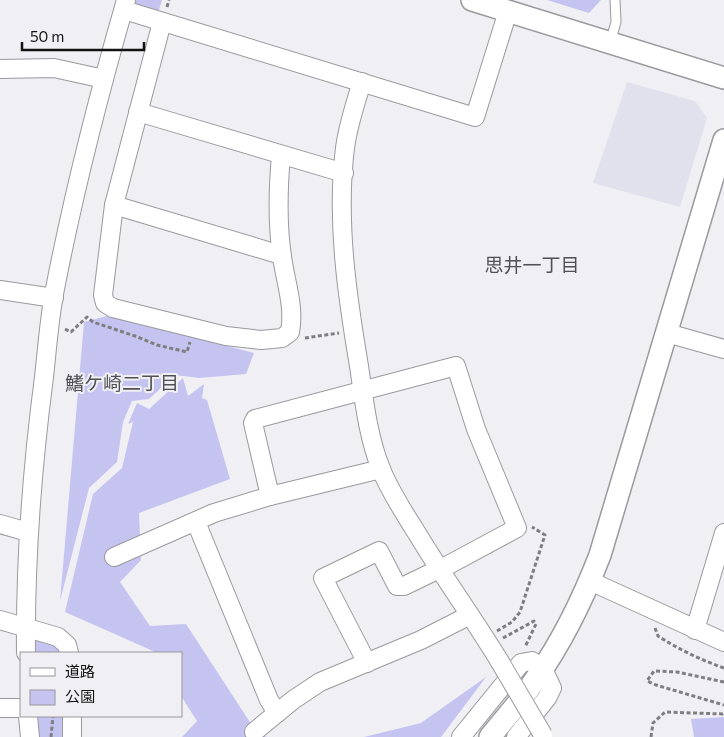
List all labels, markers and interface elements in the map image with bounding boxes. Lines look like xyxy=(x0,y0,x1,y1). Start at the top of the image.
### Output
scale bar xyxy=(22,20,145,52)
text: 50 m xyxy=(30,27,64,45)
district label: 思井一丁目 xyxy=(484,253,580,276)
district label: 鰭ケ崎二丁目 xyxy=(65,371,179,394)
legend xyxy=(20,652,182,717)
text: 道路 xyxy=(65,662,95,680)
text: 公園 xyxy=(65,687,95,705)

